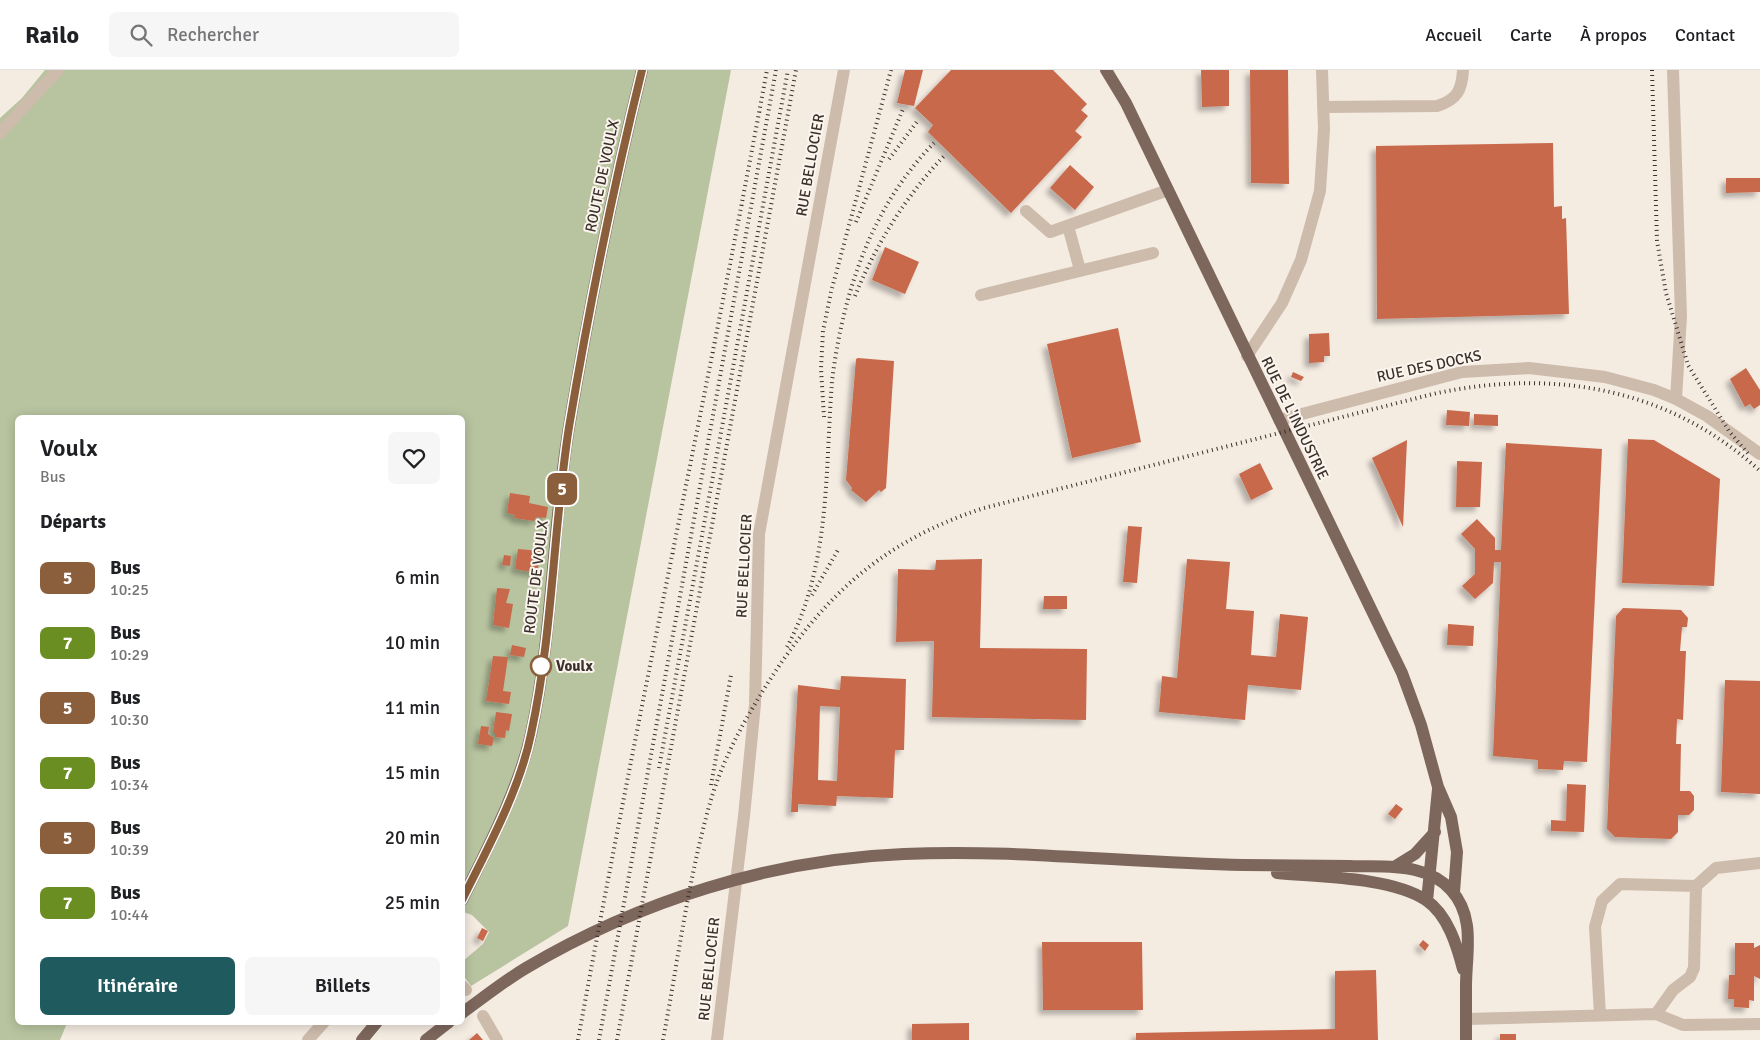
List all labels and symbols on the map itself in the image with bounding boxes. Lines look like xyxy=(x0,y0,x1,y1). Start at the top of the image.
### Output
street label: RUE BELLOCIER xyxy=(792,112,828,218)
street label: ROUTE DE VOULX xyxy=(581,118,623,234)
street label: RUE DES DOCKS xyxy=(1375,346,1483,386)
street label: RUE DE L'INDUSTRIE xyxy=(1257,354,1333,482)
line badge: 5 xyxy=(546,473,578,505)
street label: RUE BELLOCIER xyxy=(732,514,756,618)
street label: ROUTE DE VOULX xyxy=(520,519,552,635)
marker: Voulx xyxy=(530,655,552,677)
place label: Voulx xyxy=(556,657,593,675)
street label: RUE BELLOCIER xyxy=(695,916,723,1022)

